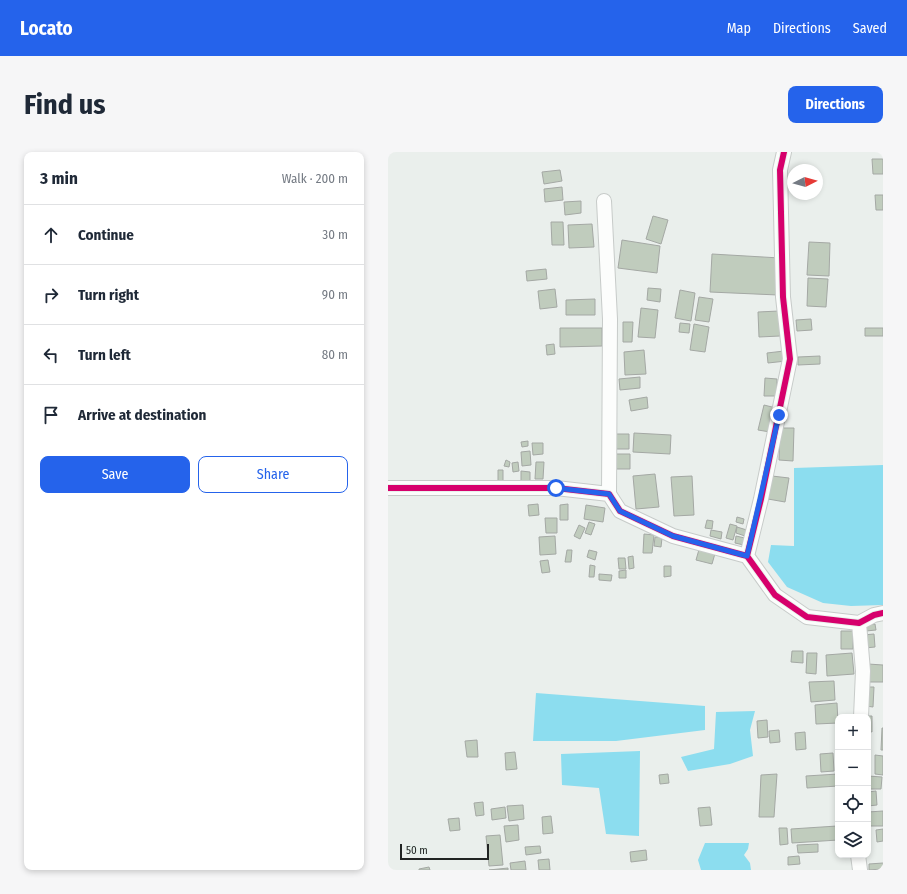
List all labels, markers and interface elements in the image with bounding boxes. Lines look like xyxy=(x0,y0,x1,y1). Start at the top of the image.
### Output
text: Locato xyxy=(20,17,73,40)
text: Map xyxy=(727,20,751,37)
text: Directions xyxy=(773,20,831,37)
text: Saved xyxy=(853,20,887,37)
button: Directions xyxy=(788,86,883,123)
text: Find us xyxy=(24,88,106,121)
north arrow xyxy=(787,164,823,200)
text: 3 min xyxy=(40,168,78,189)
text: Walk · 200 m xyxy=(282,171,348,186)
icon: ahead xyxy=(40,224,62,246)
text: Continue xyxy=(78,226,134,244)
text: 30 m xyxy=(322,227,348,242)
icon: right xyxy=(40,284,62,306)
text: Turn right xyxy=(78,286,139,304)
text: 90 m xyxy=(322,287,348,302)
icon: left xyxy=(40,344,62,366)
text: Turn left xyxy=(78,346,131,364)
text: 80 m xyxy=(322,347,348,362)
icon: arrive xyxy=(40,404,62,426)
text: Arrive at destination xyxy=(78,406,206,424)
route end xyxy=(770,406,788,424)
button: Save xyxy=(40,456,190,493)
button: Share xyxy=(198,456,348,493)
route start xyxy=(547,479,565,497)
map controls xyxy=(835,714,871,858)
button: + xyxy=(835,714,871,750)
button: − xyxy=(835,750,871,786)
button: locate xyxy=(835,786,871,822)
button: layers xyxy=(835,822,871,858)
scale bar xyxy=(400,842,489,861)
text: 50 m xyxy=(406,844,428,857)

